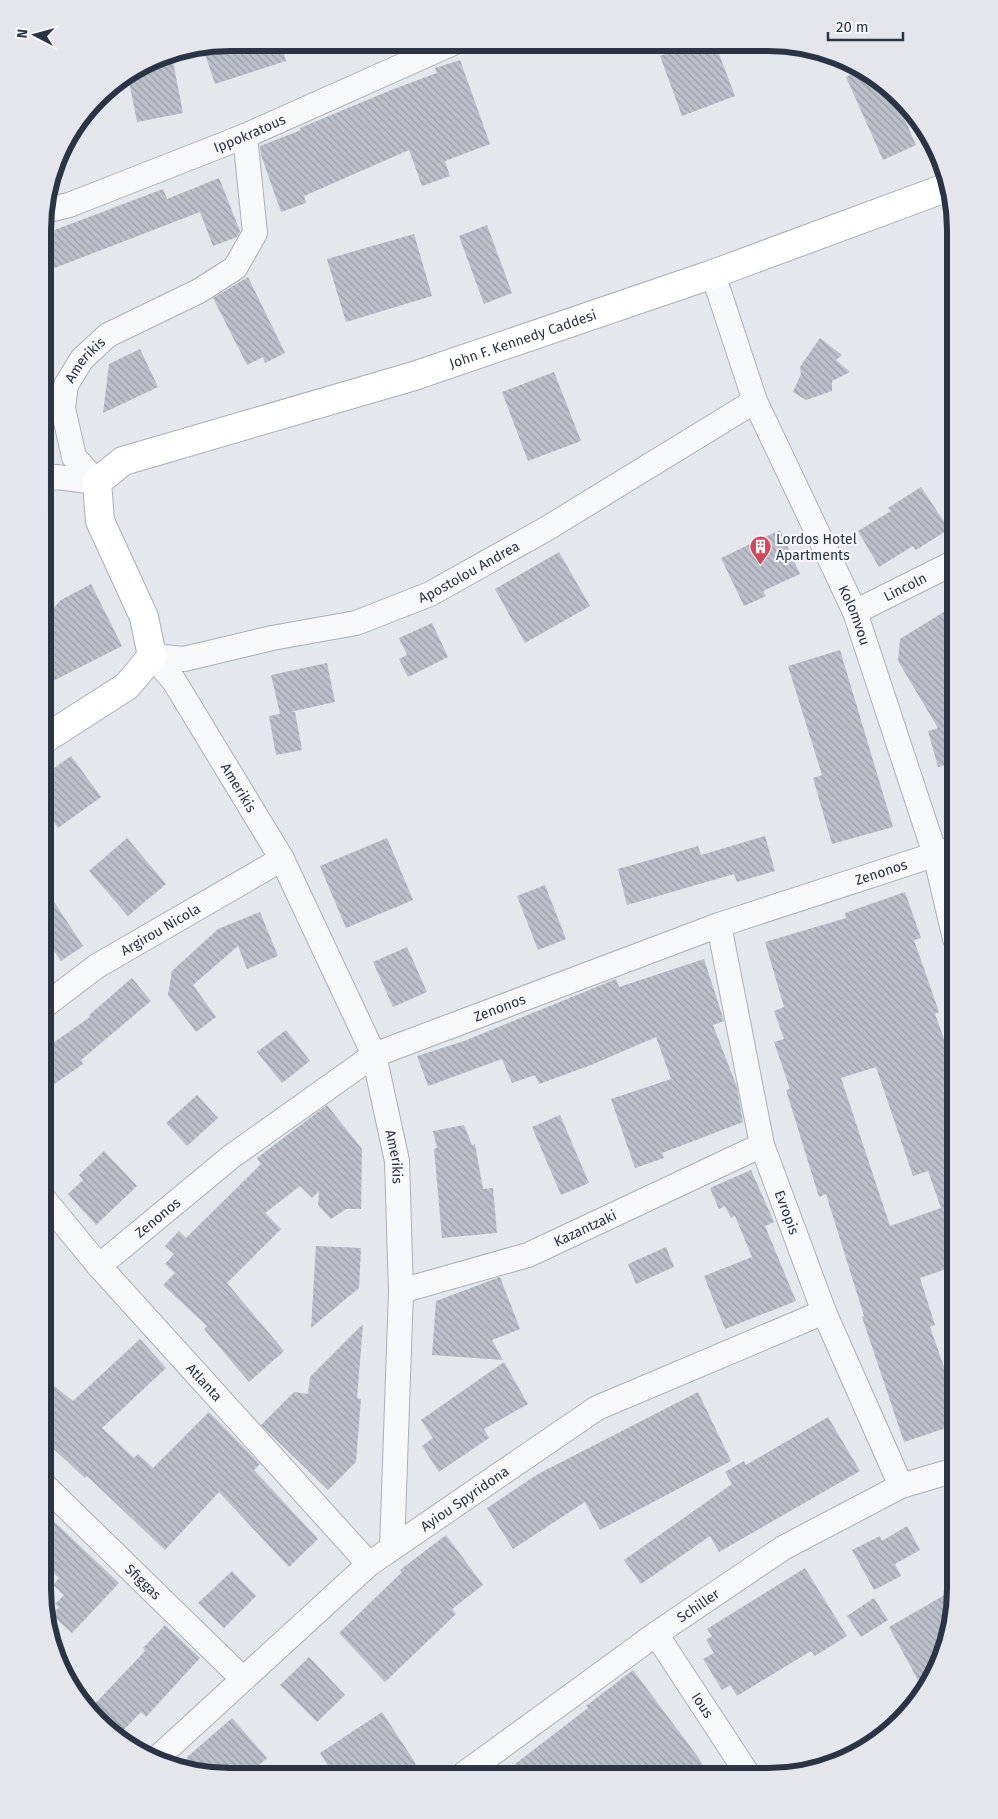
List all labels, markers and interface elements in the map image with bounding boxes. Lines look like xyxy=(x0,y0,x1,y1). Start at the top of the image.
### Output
north arrow xyxy=(10,10,60,60)
scale bar xyxy=(828,10,903,42)
text: 20 m xyxy=(836,18,869,36)
text: N xyxy=(14,28,32,39)
street label: Ippokratous xyxy=(211,111,289,156)
street label: John F. Kennedy Caddesi xyxy=(447,306,599,372)
street label: Amerikis xyxy=(61,334,109,386)
place label: Lordos Hotel Apartments xyxy=(776,531,857,564)
building icon: Lordos Hotel Apartments xyxy=(748,535,772,566)
street label: Apostolou Andrea xyxy=(416,538,523,607)
street label: Lincoln xyxy=(881,569,930,605)
street label: Kolomvou xyxy=(834,582,873,648)
street label: Amerikis xyxy=(217,760,260,816)
street label: Zenonos xyxy=(853,856,910,889)
street label: Argirou Nicola xyxy=(118,900,204,960)
street label: Zenonos xyxy=(471,991,528,1026)
street label: Amerikis xyxy=(381,1128,406,1185)
street label: Evropis xyxy=(771,1188,803,1238)
street label: Zenonos xyxy=(132,1194,184,1242)
street label: Kazantzaki xyxy=(551,1207,619,1251)
street label: Atlanta xyxy=(182,1360,226,1405)
street label: Ayiou Spyridona xyxy=(417,1463,512,1535)
street label: Sfiggas xyxy=(121,1561,165,1604)
street label: Schiller xyxy=(674,1585,723,1626)
street label: Ious xyxy=(688,1689,717,1722)

